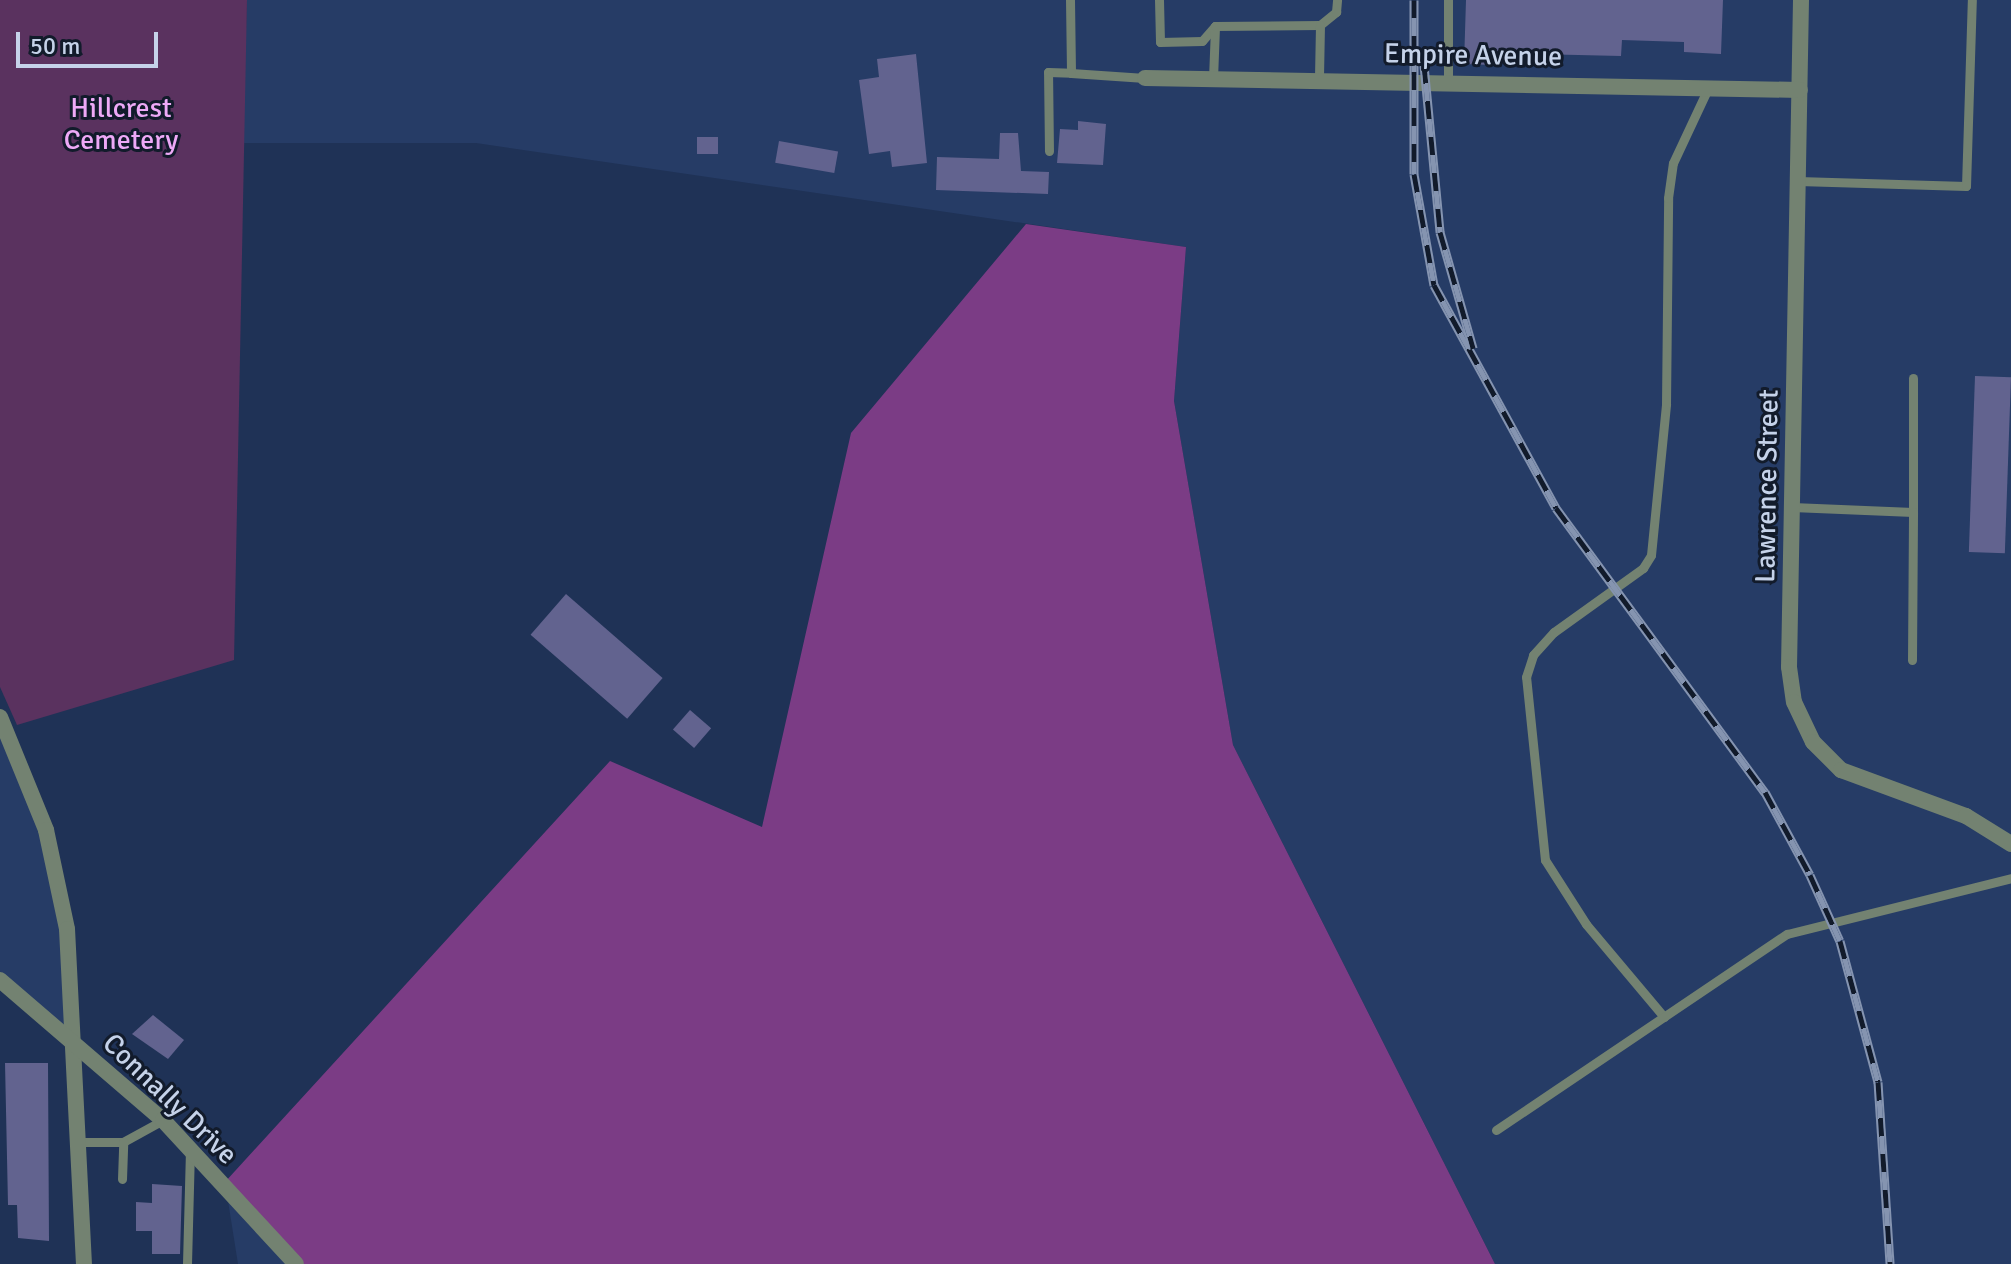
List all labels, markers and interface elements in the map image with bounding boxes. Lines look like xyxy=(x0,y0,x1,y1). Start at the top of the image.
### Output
scale bar xyxy=(20,16,162,66)
text: 50 m xyxy=(30,31,80,61)
street label: Empire Avenue xyxy=(1384,37,1562,73)
park label: Hillcrest Cemetery xyxy=(64,91,178,157)
street label: Lawrence Street xyxy=(1749,389,1785,583)
street label: Connally Drive xyxy=(96,1027,244,1171)

